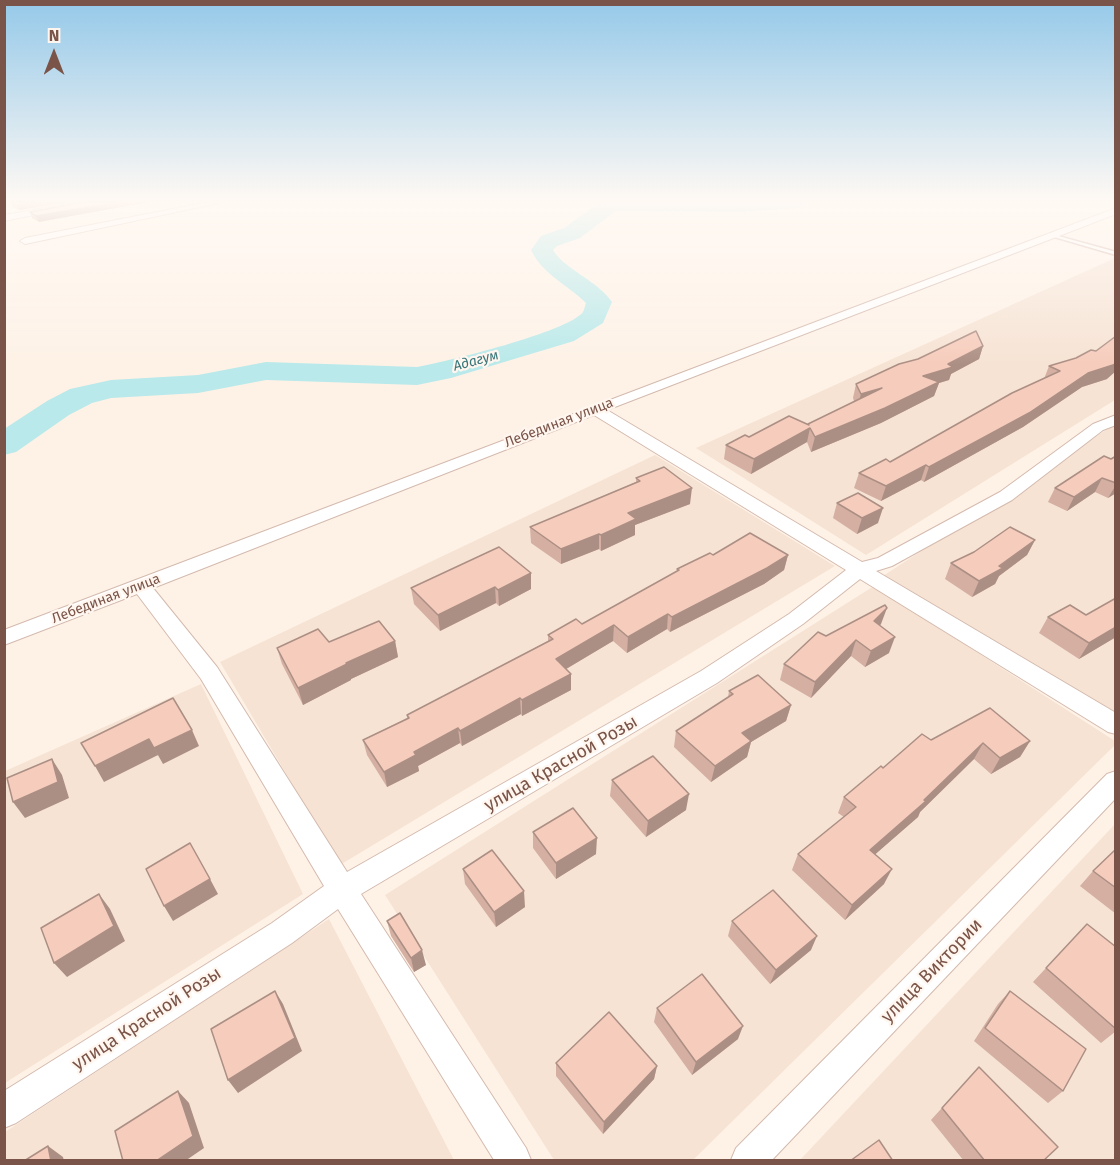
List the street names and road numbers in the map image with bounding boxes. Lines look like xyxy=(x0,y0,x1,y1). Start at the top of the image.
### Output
street label: Лебединая улица xyxy=(502,395,616,451)
street label: Лебединая улица xyxy=(49,571,163,627)
street label: улица Красной Розы xyxy=(481,711,641,817)
street label: улица Виктории xyxy=(877,914,987,1028)
street label: улица Красной Розы xyxy=(68,963,226,1075)

